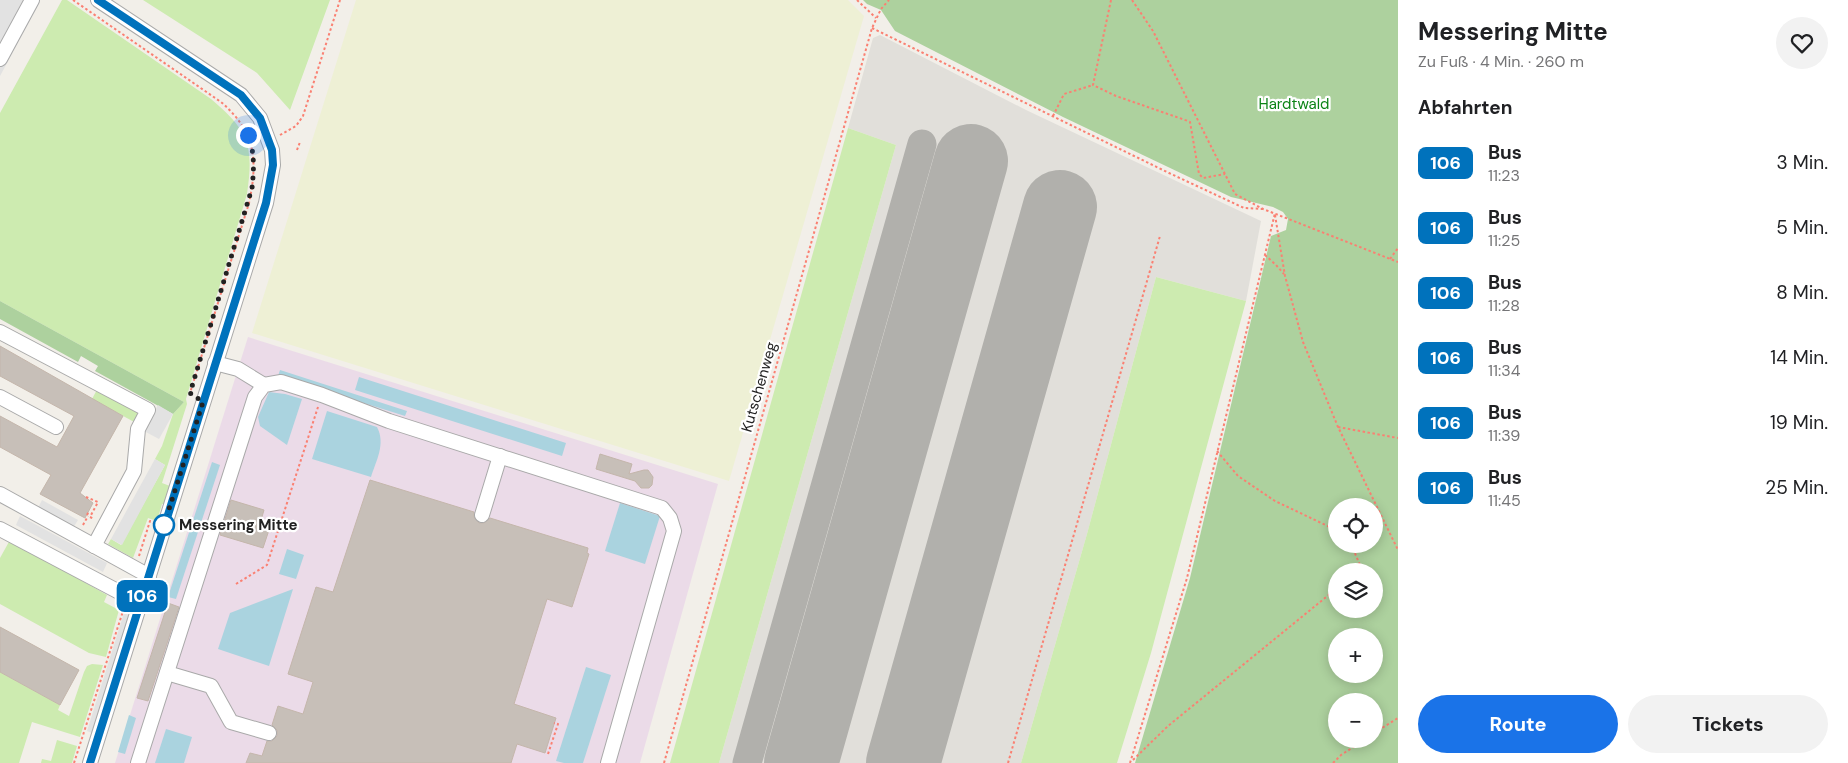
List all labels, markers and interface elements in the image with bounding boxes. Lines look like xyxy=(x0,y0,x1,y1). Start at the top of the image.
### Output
text: Messering Mitte xyxy=(1418,16,1608,47)
button: heart xyxy=(1776,17,1828,69)
text: Zu Fuß · 4 Min. · 260 m xyxy=(1418,51,1584,72)
park label: Hardtwald xyxy=(1258,94,1330,114)
text: Abfahrten xyxy=(1418,95,1512,120)
your location xyxy=(236,123,261,148)
text: Bus xyxy=(1488,140,1522,165)
text: 3 Min. xyxy=(1777,150,1828,175)
text: 106 xyxy=(1430,151,1461,175)
text: 11:23 xyxy=(1488,165,1520,186)
text: Bus xyxy=(1488,205,1522,230)
text: 5 Min. xyxy=(1776,215,1828,240)
text: 106 xyxy=(1430,216,1461,240)
text: 11:25 xyxy=(1488,230,1520,251)
text: Bus xyxy=(1488,270,1522,295)
text: 8 Min. xyxy=(1776,280,1828,305)
text: 106 xyxy=(1430,281,1461,305)
text: 11:28 xyxy=(1488,295,1520,316)
text: Bus xyxy=(1488,335,1522,360)
street label: Kutschenweg xyxy=(737,340,781,434)
text: 14 Min. xyxy=(1770,345,1828,370)
text: 106 xyxy=(1430,346,1461,370)
text: 11:34 xyxy=(1488,360,1520,381)
text: Bus xyxy=(1488,400,1522,425)
text: 19 Min. xyxy=(1770,410,1828,435)
text: 106 xyxy=(1430,411,1461,435)
text: 11:39 xyxy=(1488,425,1520,446)
text: Bus xyxy=(1488,465,1522,490)
text: 25 Min. xyxy=(1765,475,1828,500)
text: 106 xyxy=(1430,476,1461,500)
text: 11:45 xyxy=(1488,490,1521,511)
map controls xyxy=(1328,498,1383,748)
button: locate xyxy=(1328,498,1383,553)
marker: Messering Mitte xyxy=(153,514,175,536)
place label: Messering Mitte xyxy=(179,515,298,535)
button: layers xyxy=(1328,563,1383,618)
line badge: 106 xyxy=(113,580,171,612)
text: 106 xyxy=(127,584,157,608)
button: + xyxy=(1328,628,1383,683)
button: − xyxy=(1328,693,1383,748)
button: Route xyxy=(1418,695,1618,753)
button: Tickets xyxy=(1628,695,1828,753)

